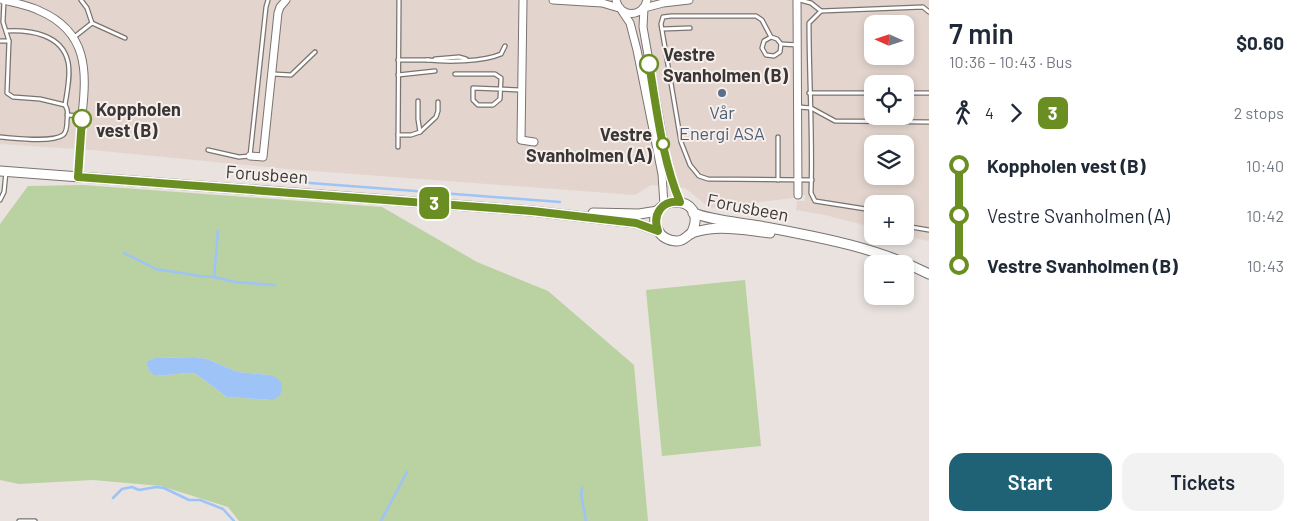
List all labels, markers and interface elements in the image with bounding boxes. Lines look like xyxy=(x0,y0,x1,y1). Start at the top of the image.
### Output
north arrow xyxy=(864,15,914,65)
map controls xyxy=(864,15,914,305)
text: 7 min xyxy=(949,16,1014,50)
text: $0.60 xyxy=(1236,31,1284,54)
place label: Vestre Svanholmen (B) xyxy=(663,43,789,86)
text: 10:36 – 10:43 · Bus xyxy=(949,52,1072,71)
marker: Vestre Svanholmen (B) xyxy=(639,54,659,74)
button: locate xyxy=(864,75,914,125)
marker: Vår Energi ASA xyxy=(716,87,728,99)
place label: Koppholen vest (B) xyxy=(96,98,181,141)
icon: walk xyxy=(949,99,977,127)
icon: forward xyxy=(1002,99,1030,127)
place label: Vår Energi ASA xyxy=(679,101,765,144)
text: 3 xyxy=(1048,102,1058,124)
text: 4 xyxy=(985,103,994,122)
text: 2 stops xyxy=(1234,103,1284,122)
marker: Koppholen vest (B) xyxy=(72,109,92,129)
place label: Vestre Svanholmen (A) xyxy=(526,123,653,166)
button: layers xyxy=(864,135,914,185)
marker: Vestre Svanholmen (A) xyxy=(656,137,670,151)
text: Koppholen vest (B) xyxy=(987,154,1145,177)
text: 10:40 xyxy=(1246,156,1284,175)
street label: Forusbeen xyxy=(225,160,309,188)
line badge: 3 xyxy=(418,187,450,219)
street label: Forusbeen xyxy=(705,188,791,226)
text: 3 xyxy=(429,192,439,214)
button: + xyxy=(864,195,914,245)
text: Vestre Svanholmen (A) xyxy=(987,204,1170,227)
text: 10:42 xyxy=(1247,206,1284,225)
text: Vestre Svanholmen (B) xyxy=(987,254,1178,277)
button: − xyxy=(864,255,914,305)
text: 10:43 xyxy=(1247,256,1284,275)
button: Start xyxy=(949,453,1112,511)
button: Tickets xyxy=(1122,453,1284,511)

